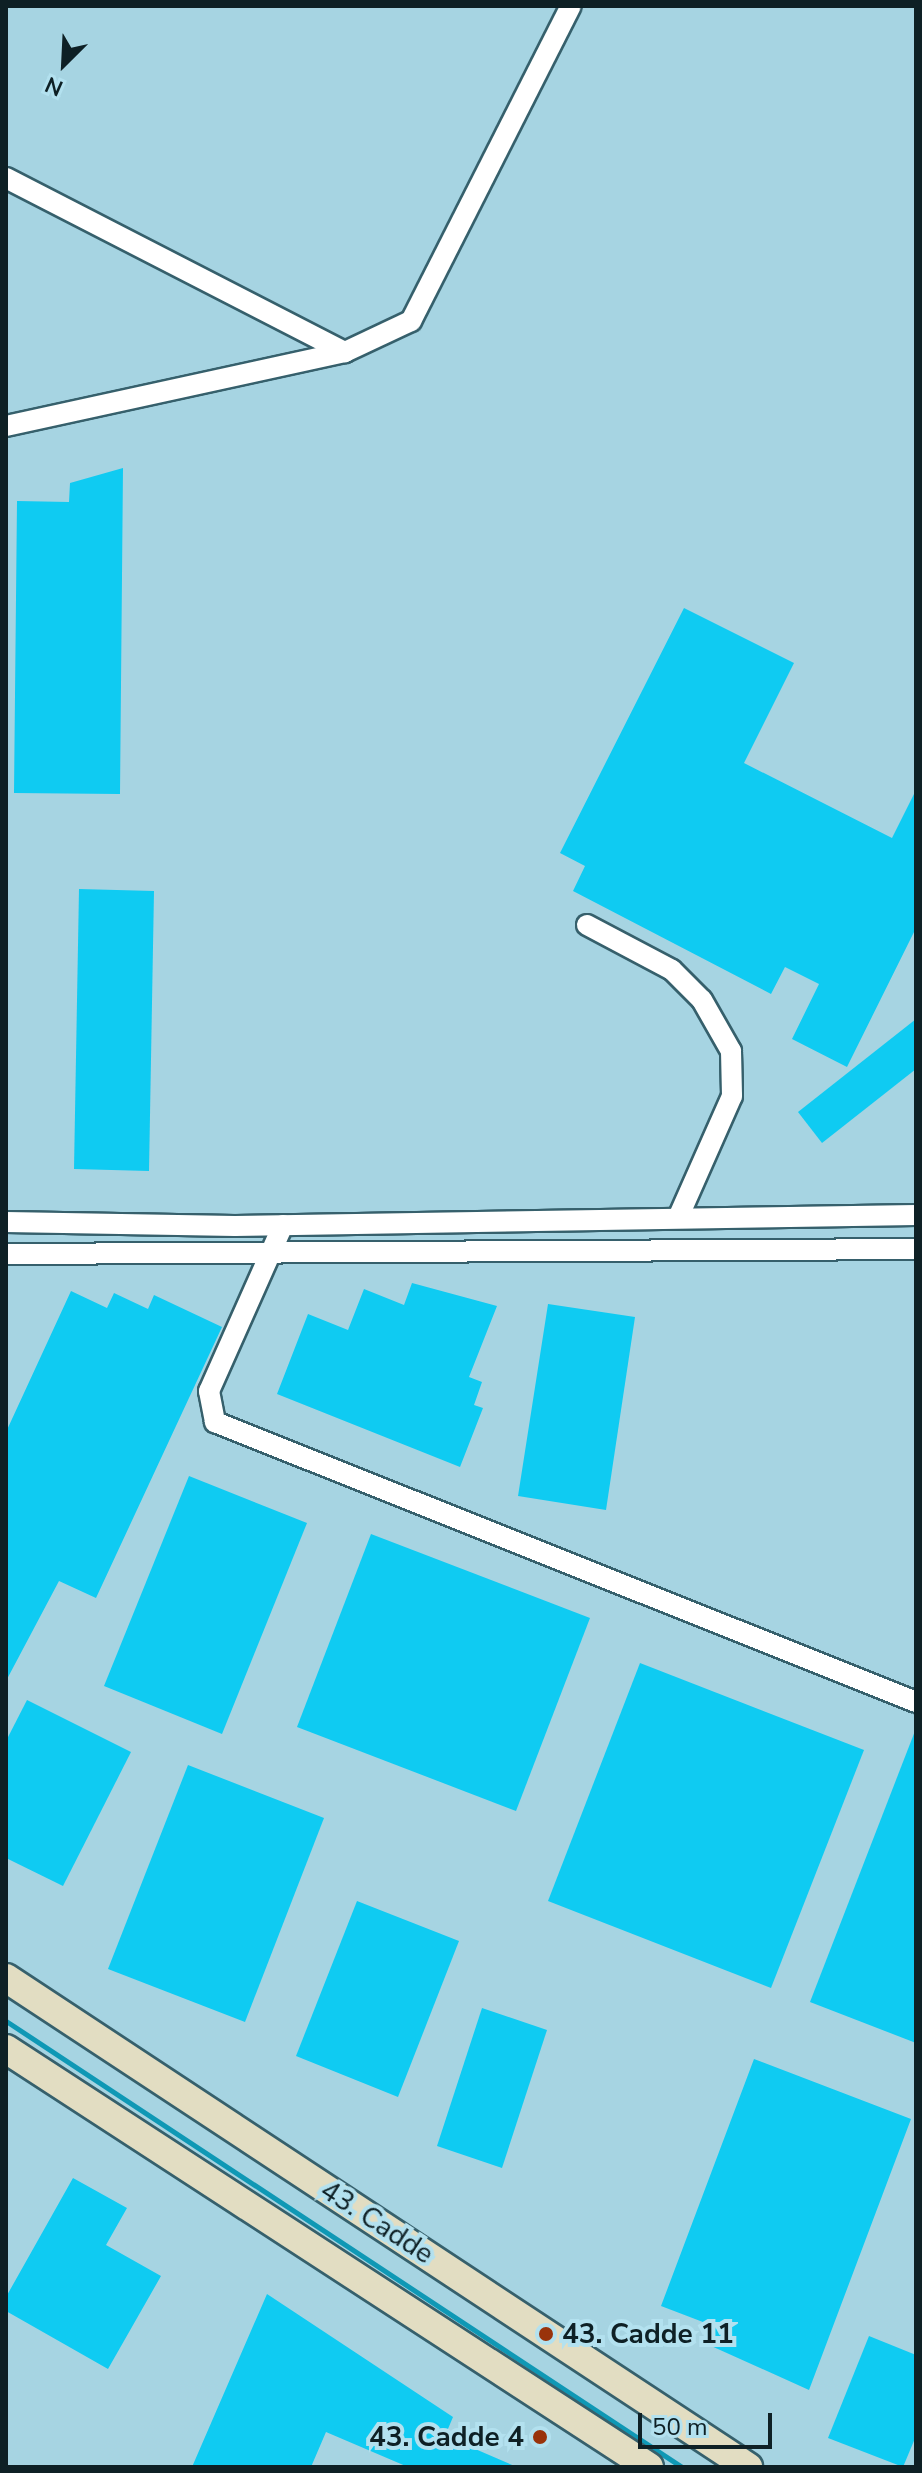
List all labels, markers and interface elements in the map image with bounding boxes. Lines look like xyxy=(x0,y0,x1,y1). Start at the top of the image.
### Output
north arrow xyxy=(24,24,104,104)
text: N xyxy=(41,69,68,103)
street label: 43. Cadde xyxy=(314,2173,440,2271)
place label: 43. Cadde 11 xyxy=(562,2317,734,2351)
marker: 43. Cadde 11 xyxy=(537,2325,555,2343)
scale bar xyxy=(642,2397,776,2447)
text: 50 m xyxy=(652,2411,708,2443)
place label: 43. Cadde 4 xyxy=(369,2420,524,2454)
marker: 43. Cadde 4 xyxy=(531,2428,549,2446)

